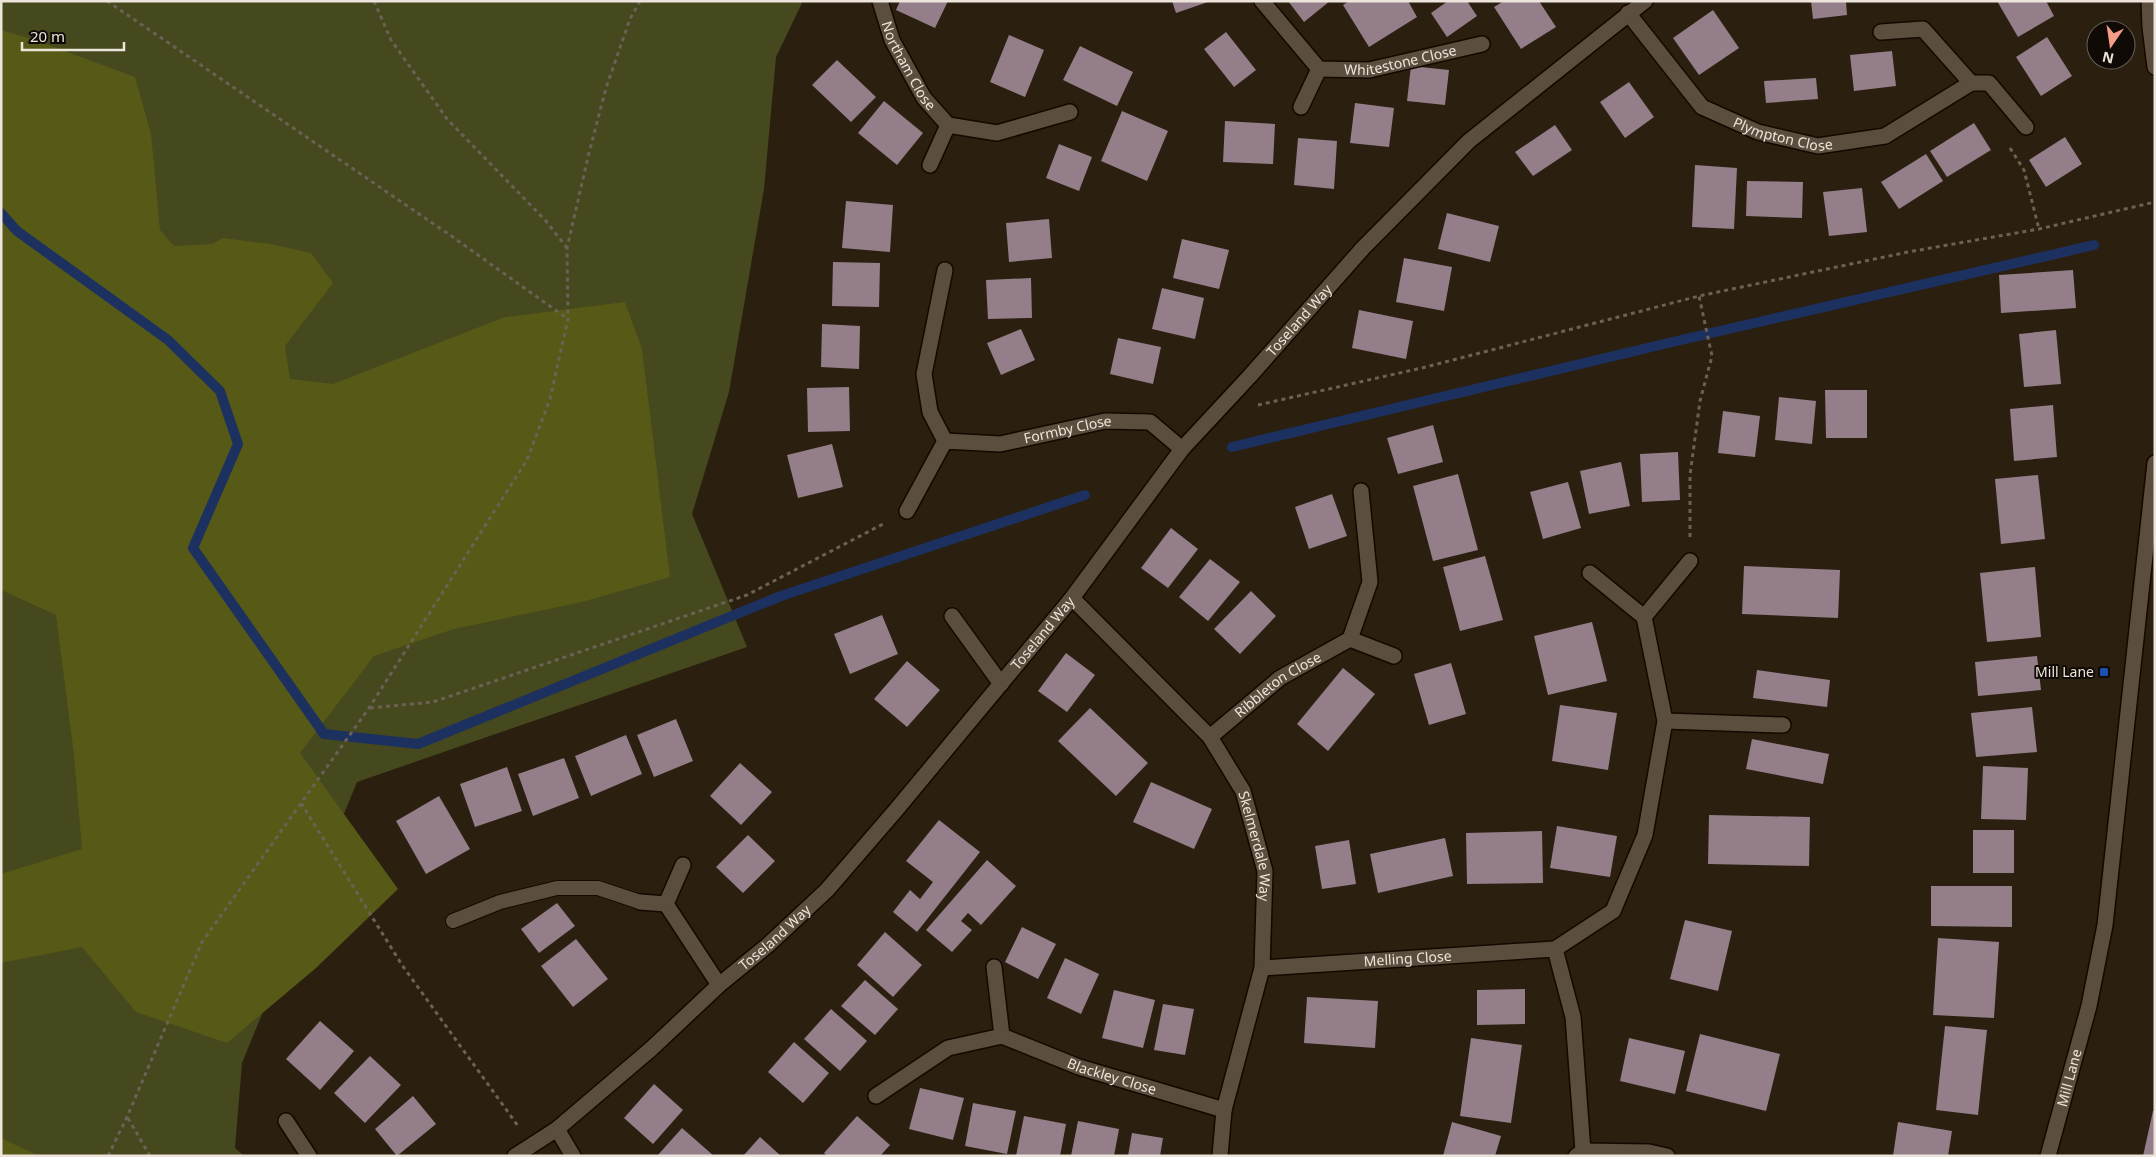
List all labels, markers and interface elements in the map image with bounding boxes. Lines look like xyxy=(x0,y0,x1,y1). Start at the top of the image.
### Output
street label: Northam Close xyxy=(878,19,940,114)
scale bar xyxy=(22,20,125,52)
north arrow xyxy=(2086,20,2136,70)
text: 20 m xyxy=(30,26,65,46)
street label: Whitestone Close xyxy=(1344,40,1458,79)
text: N xyxy=(2100,48,2116,69)
street label: Plympton Close xyxy=(1730,112,1834,155)
street label: Toseland Way xyxy=(1262,279,1336,360)
street label: Formby Close xyxy=(1022,411,1112,448)
street label: Toseland Way xyxy=(1006,592,1079,674)
street label: Ribbleton Close xyxy=(1230,647,1324,722)
place label: Mill Lane xyxy=(2035,662,2094,681)
marker: Mill Lane xyxy=(2098,666,2110,678)
street label: Skelmerdale Way xyxy=(1234,789,1275,902)
street label: Toseland Way xyxy=(735,900,815,974)
street label: Melling Close xyxy=(1363,946,1452,970)
street label: Mill Lane xyxy=(2052,1047,2086,1109)
street label: Blackley Close xyxy=(1064,1053,1159,1099)

